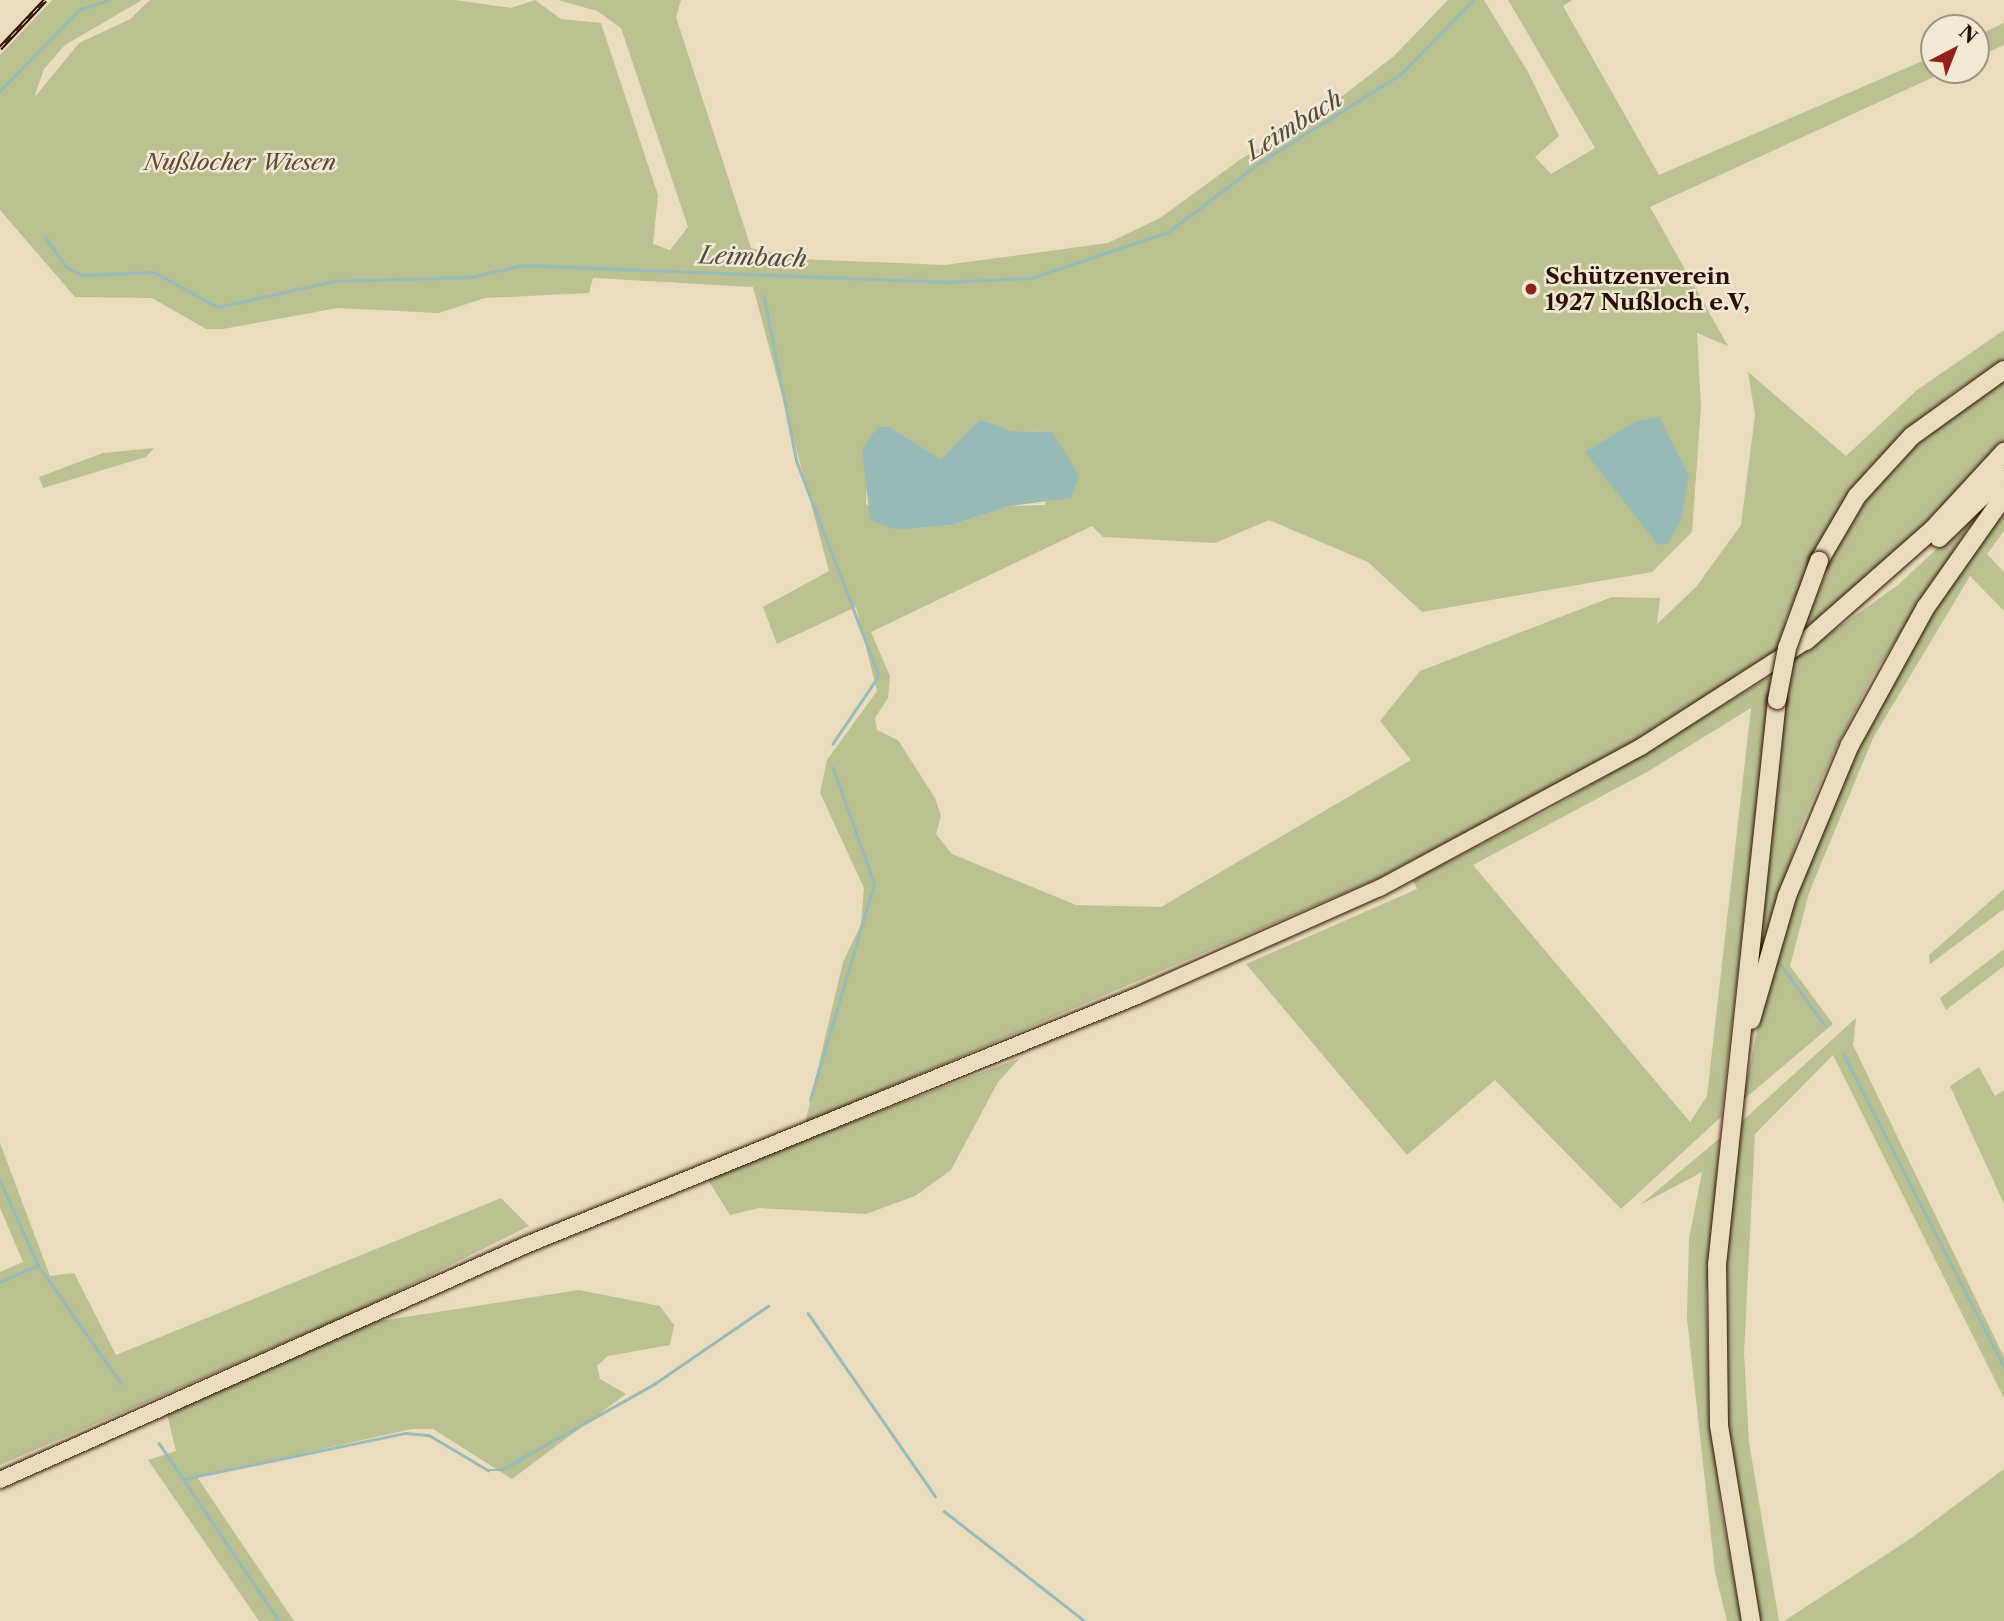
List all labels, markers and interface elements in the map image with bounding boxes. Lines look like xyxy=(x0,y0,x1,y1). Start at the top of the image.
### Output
north arrow xyxy=(1920,14,1990,84)
text: N xyxy=(1954,20,1982,49)
water label: Leimbach xyxy=(1241,84,1347,166)
park label: Nußlocher Wiesen xyxy=(144,148,336,176)
water label: Leimbach xyxy=(698,241,808,273)
place label: Schützenverein 1927 Nußloch e.V, xyxy=(1545,262,1750,316)
marker: Schützenverein 1927 Nußloch e.V, xyxy=(1523,281,1539,297)

